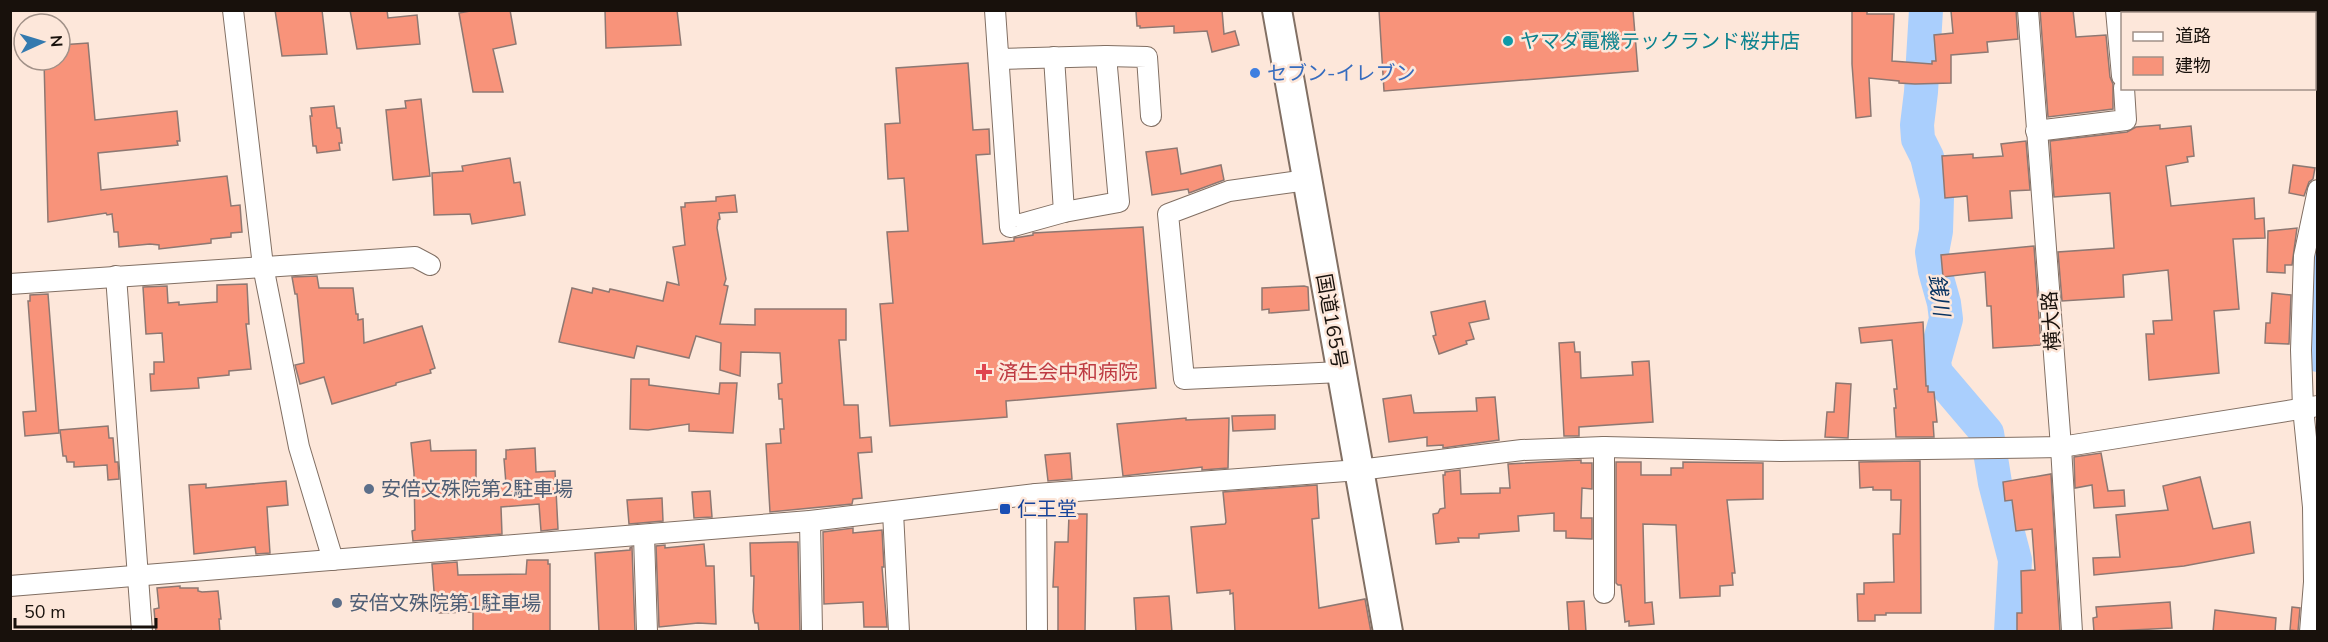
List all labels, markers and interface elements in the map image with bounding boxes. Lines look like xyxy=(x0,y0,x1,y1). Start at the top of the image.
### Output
north arrow xyxy=(12,12,72,72)
legend xyxy=(2121,12,2316,90)
text: 道路 xyxy=(2175,24,2211,48)
place label: ヤマダ電機テックランド桜井店 xyxy=(1520,28,1800,55)
text: N xyxy=(45,34,67,48)
marker: ヤマダ電機テックランド桜井店 xyxy=(1501,34,1515,48)
text: 建物 xyxy=(2175,54,2211,78)
place label: セブン-イレブン xyxy=(1267,60,1415,87)
marker: セブン-イレブン xyxy=(1248,66,1262,80)
street label: 国道165号 xyxy=(1310,271,1353,371)
water label: 銭川 xyxy=(1922,272,1956,320)
street label: 横大路 xyxy=(2036,290,2067,352)
place label: 済生会中和病院 xyxy=(998,359,1138,386)
marker: 済生会中和病院 xyxy=(975,363,993,381)
place label: 安倍文殊院第2駐車場 xyxy=(381,476,573,503)
marker: 安倍文殊院第2駐車場 xyxy=(362,482,376,496)
place label: 仁王堂 xyxy=(1017,496,1077,523)
marker: 仁王堂 xyxy=(998,502,1012,516)
place label: 安倍文殊院第1駐車場 xyxy=(349,590,541,617)
scale bar xyxy=(15,591,156,629)
marker: 安倍文殊院第1駐車場 xyxy=(330,596,344,610)
text: 50 m xyxy=(24,600,66,624)

